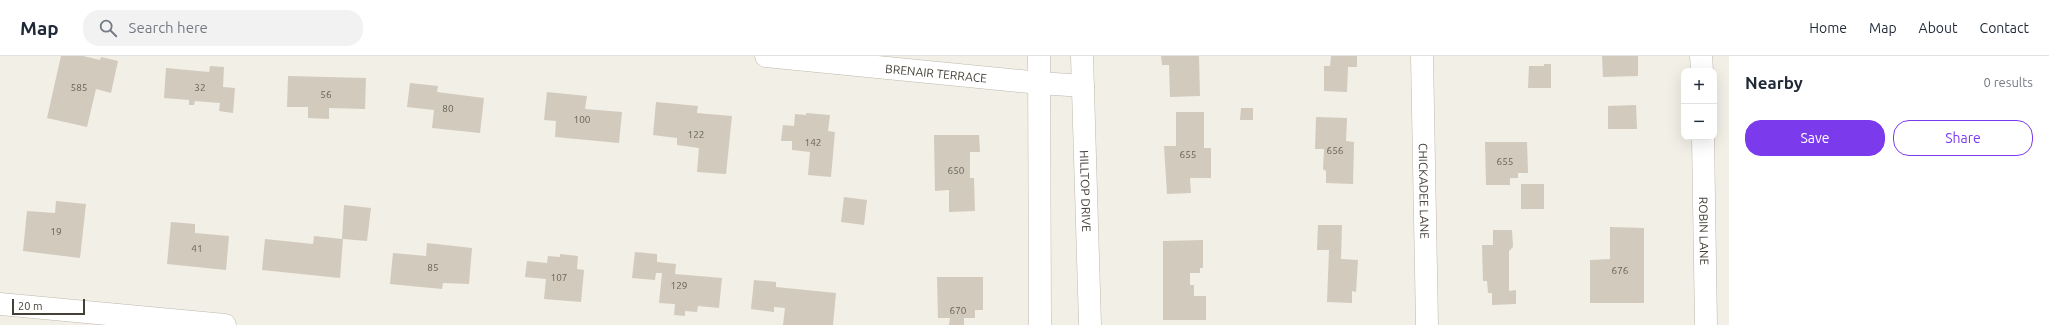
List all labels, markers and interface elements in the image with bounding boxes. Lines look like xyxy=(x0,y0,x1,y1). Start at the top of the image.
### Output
search box xyxy=(83,10,363,46)
text: Map xyxy=(20,17,59,39)
icon: search xyxy=(97,17,119,39)
text: Search here xyxy=(129,19,208,36)
text: Home xyxy=(1809,20,1847,36)
text: Map xyxy=(1869,20,1897,36)
text: About xyxy=(1919,20,1958,36)
text: Contact xyxy=(1980,20,2029,36)
street label: BRENAIR TERRACE xyxy=(885,61,988,84)
map controls xyxy=(1681,68,1717,140)
button: + xyxy=(1681,68,1717,104)
text: Nearby xyxy=(1745,73,1803,92)
text: 0 results xyxy=(1983,75,2033,89)
house number: 585 xyxy=(71,82,87,93)
house number: 32 xyxy=(194,82,206,93)
house number: 56 xyxy=(320,89,332,100)
house number: 80 xyxy=(442,103,454,114)
button: − xyxy=(1681,104,1717,140)
house number: 100 xyxy=(574,114,591,125)
button: Save xyxy=(1745,120,1885,156)
button: Share xyxy=(1893,120,2033,156)
house number: 122 xyxy=(688,129,704,140)
house number: 142 xyxy=(805,137,821,148)
street label: CHICKADEE LANE xyxy=(1417,143,1432,239)
house number: 656 xyxy=(1327,145,1344,156)
house number: 655 xyxy=(1180,149,1196,160)
street label: HILLTOP DRIVE xyxy=(1078,150,1094,232)
house number: 655 xyxy=(1497,156,1513,167)
house number: 650 xyxy=(948,165,965,176)
street label: ROBIN LANE xyxy=(1697,197,1712,266)
house number: 19 xyxy=(50,226,62,237)
house number: 41 xyxy=(191,243,203,254)
house number: 85 xyxy=(427,262,439,273)
house number: 676 xyxy=(1612,265,1629,276)
house number: 107 xyxy=(551,272,567,283)
house number: 129 xyxy=(671,280,687,291)
scale bar xyxy=(12,297,85,316)
text: 20 m xyxy=(18,300,42,312)
house number: 670 xyxy=(950,305,967,316)

